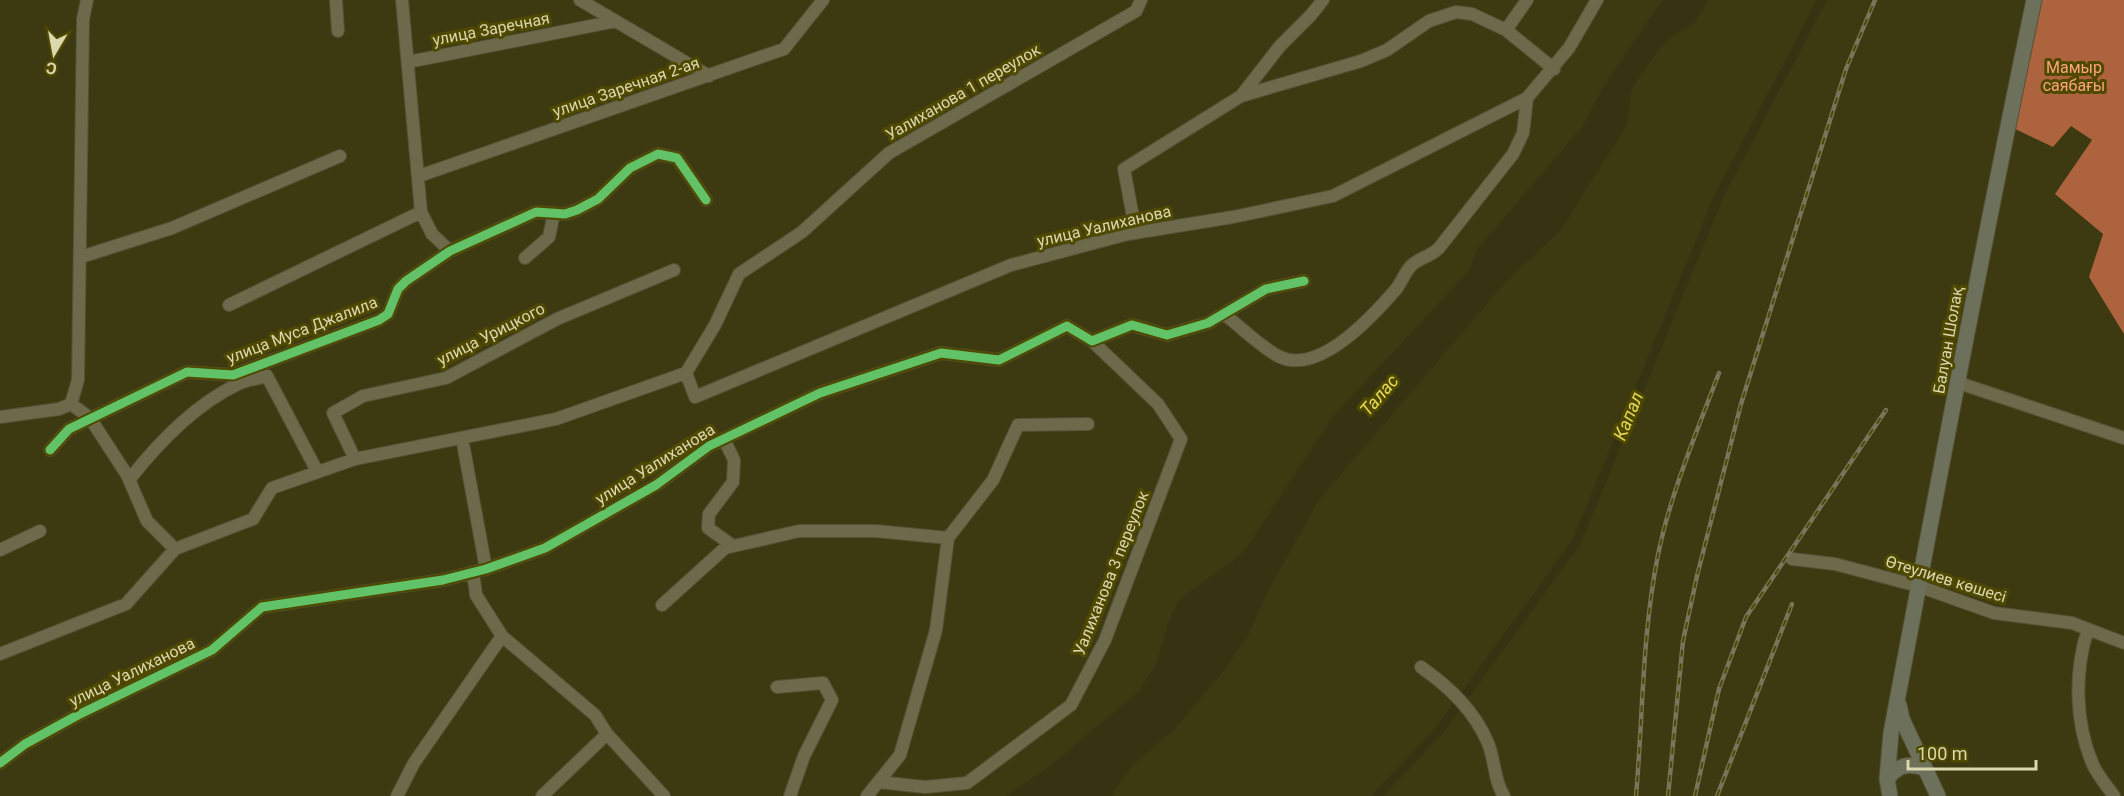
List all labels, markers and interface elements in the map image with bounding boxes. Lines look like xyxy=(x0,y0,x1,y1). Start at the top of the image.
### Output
street label: улица Заречная xyxy=(431,8,551,50)
north arrow xyxy=(24,24,84,84)
street label: Уалиханова 1 переулок xyxy=(882,40,1044,144)
street label: улица Заречная 2-ая xyxy=(550,53,702,121)
text: С xyxy=(45,58,58,79)
park label: Мамыр саябағы xyxy=(2043,58,2105,95)
street label: улица Уалиханова xyxy=(1035,201,1173,251)
street label: Балуан Шолақ xyxy=(1929,284,1967,395)
street label: улица Муса Джалила xyxy=(224,292,380,368)
street label: улица Урицкого xyxy=(434,299,548,369)
water label: Талас xyxy=(1355,370,1403,420)
water label: Капал xyxy=(1609,389,1647,443)
street label: улица Уалиханова xyxy=(592,420,718,508)
street label: Уалиханова 3 переулок xyxy=(1069,488,1153,658)
street label: Өтеулиев көшесі xyxy=(1883,552,2009,606)
street label: улица Уалиханова xyxy=(66,633,198,711)
scale bar xyxy=(1908,733,2036,771)
text: 100 m xyxy=(1917,743,1968,764)

